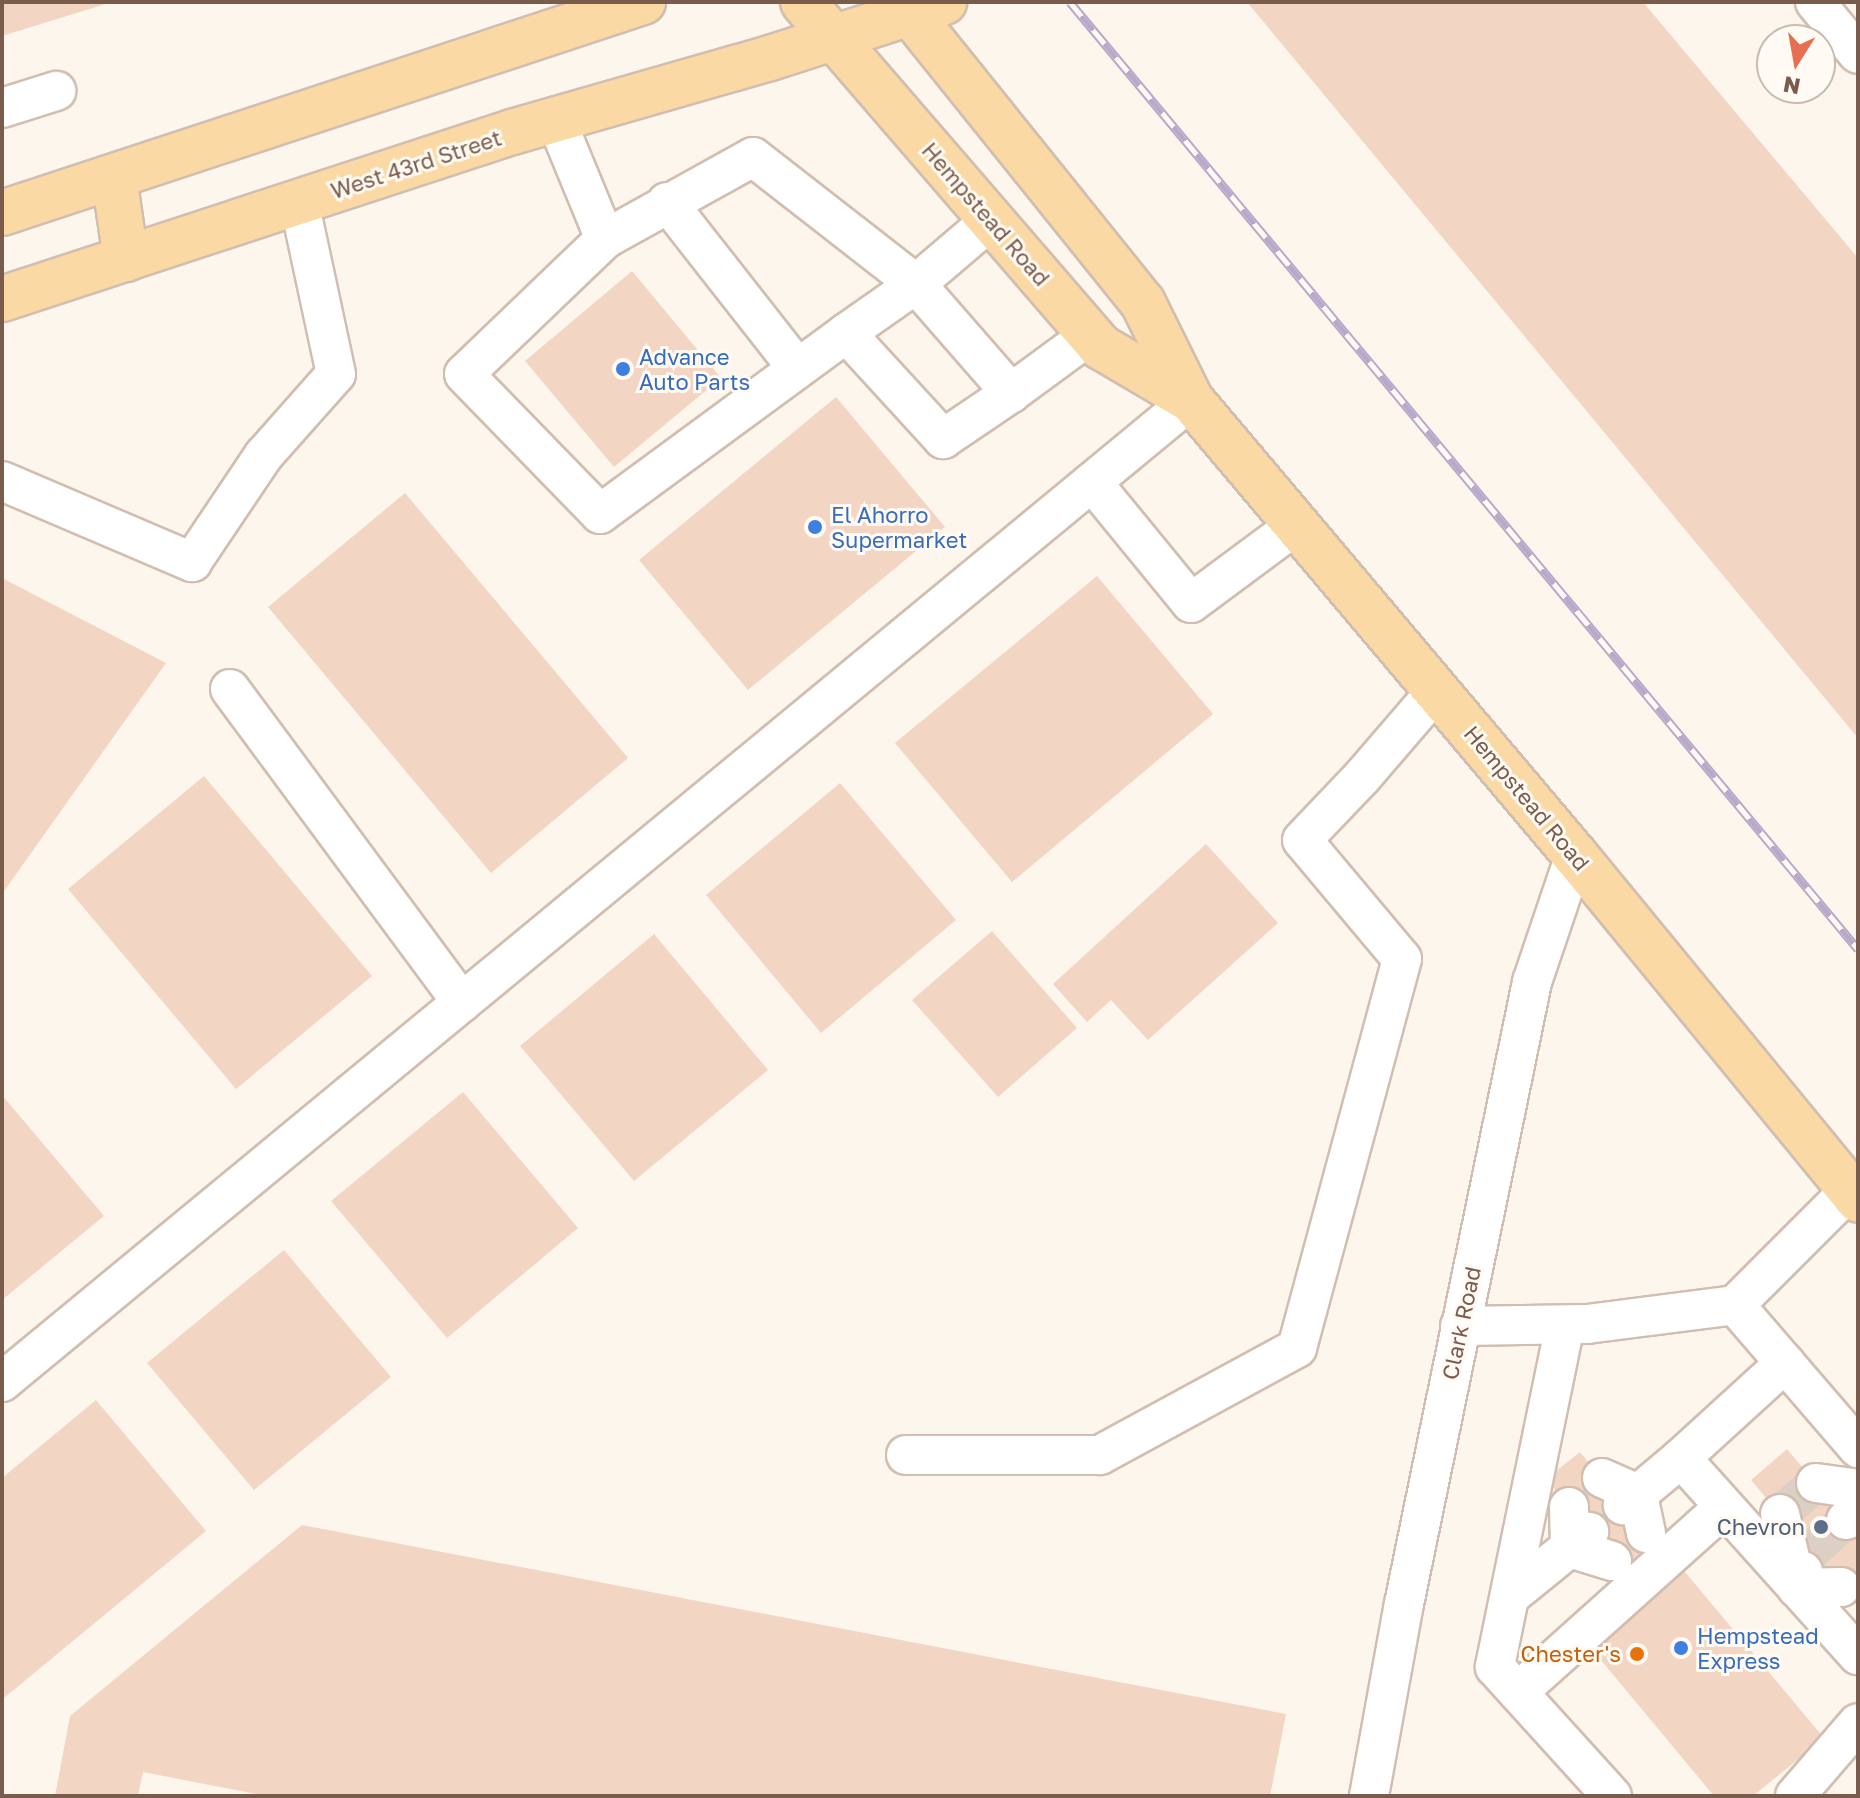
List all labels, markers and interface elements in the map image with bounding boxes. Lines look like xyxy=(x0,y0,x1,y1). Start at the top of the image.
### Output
north arrow xyxy=(1756,24,1836,104)
text: N xyxy=(1781,71,1803,101)
street label: West 43rd Street xyxy=(327,124,505,204)
street label: Hempstead Road xyxy=(917,137,1055,291)
place label: Advance Auto Parts xyxy=(639,343,750,394)
marker: Advance Auto Parts xyxy=(614,360,632,378)
place label: El Ahorro Supermarket xyxy=(831,501,967,552)
marker: El Ahorro Supermarket xyxy=(806,518,824,536)
street label: Hempstead Road xyxy=(1459,720,1595,876)
street label: Clark Road xyxy=(1436,1264,1486,1382)
place label: Chevron xyxy=(1717,1514,1805,1540)
marker: Chevron xyxy=(1812,1518,1830,1536)
place label: Hempstead Express xyxy=(1697,1622,1819,1674)
marker: Hempstead Express xyxy=(1672,1639,1690,1657)
place label: Chester's xyxy=(1521,1641,1621,1667)
marker: Chester's xyxy=(1628,1645,1646,1663)

